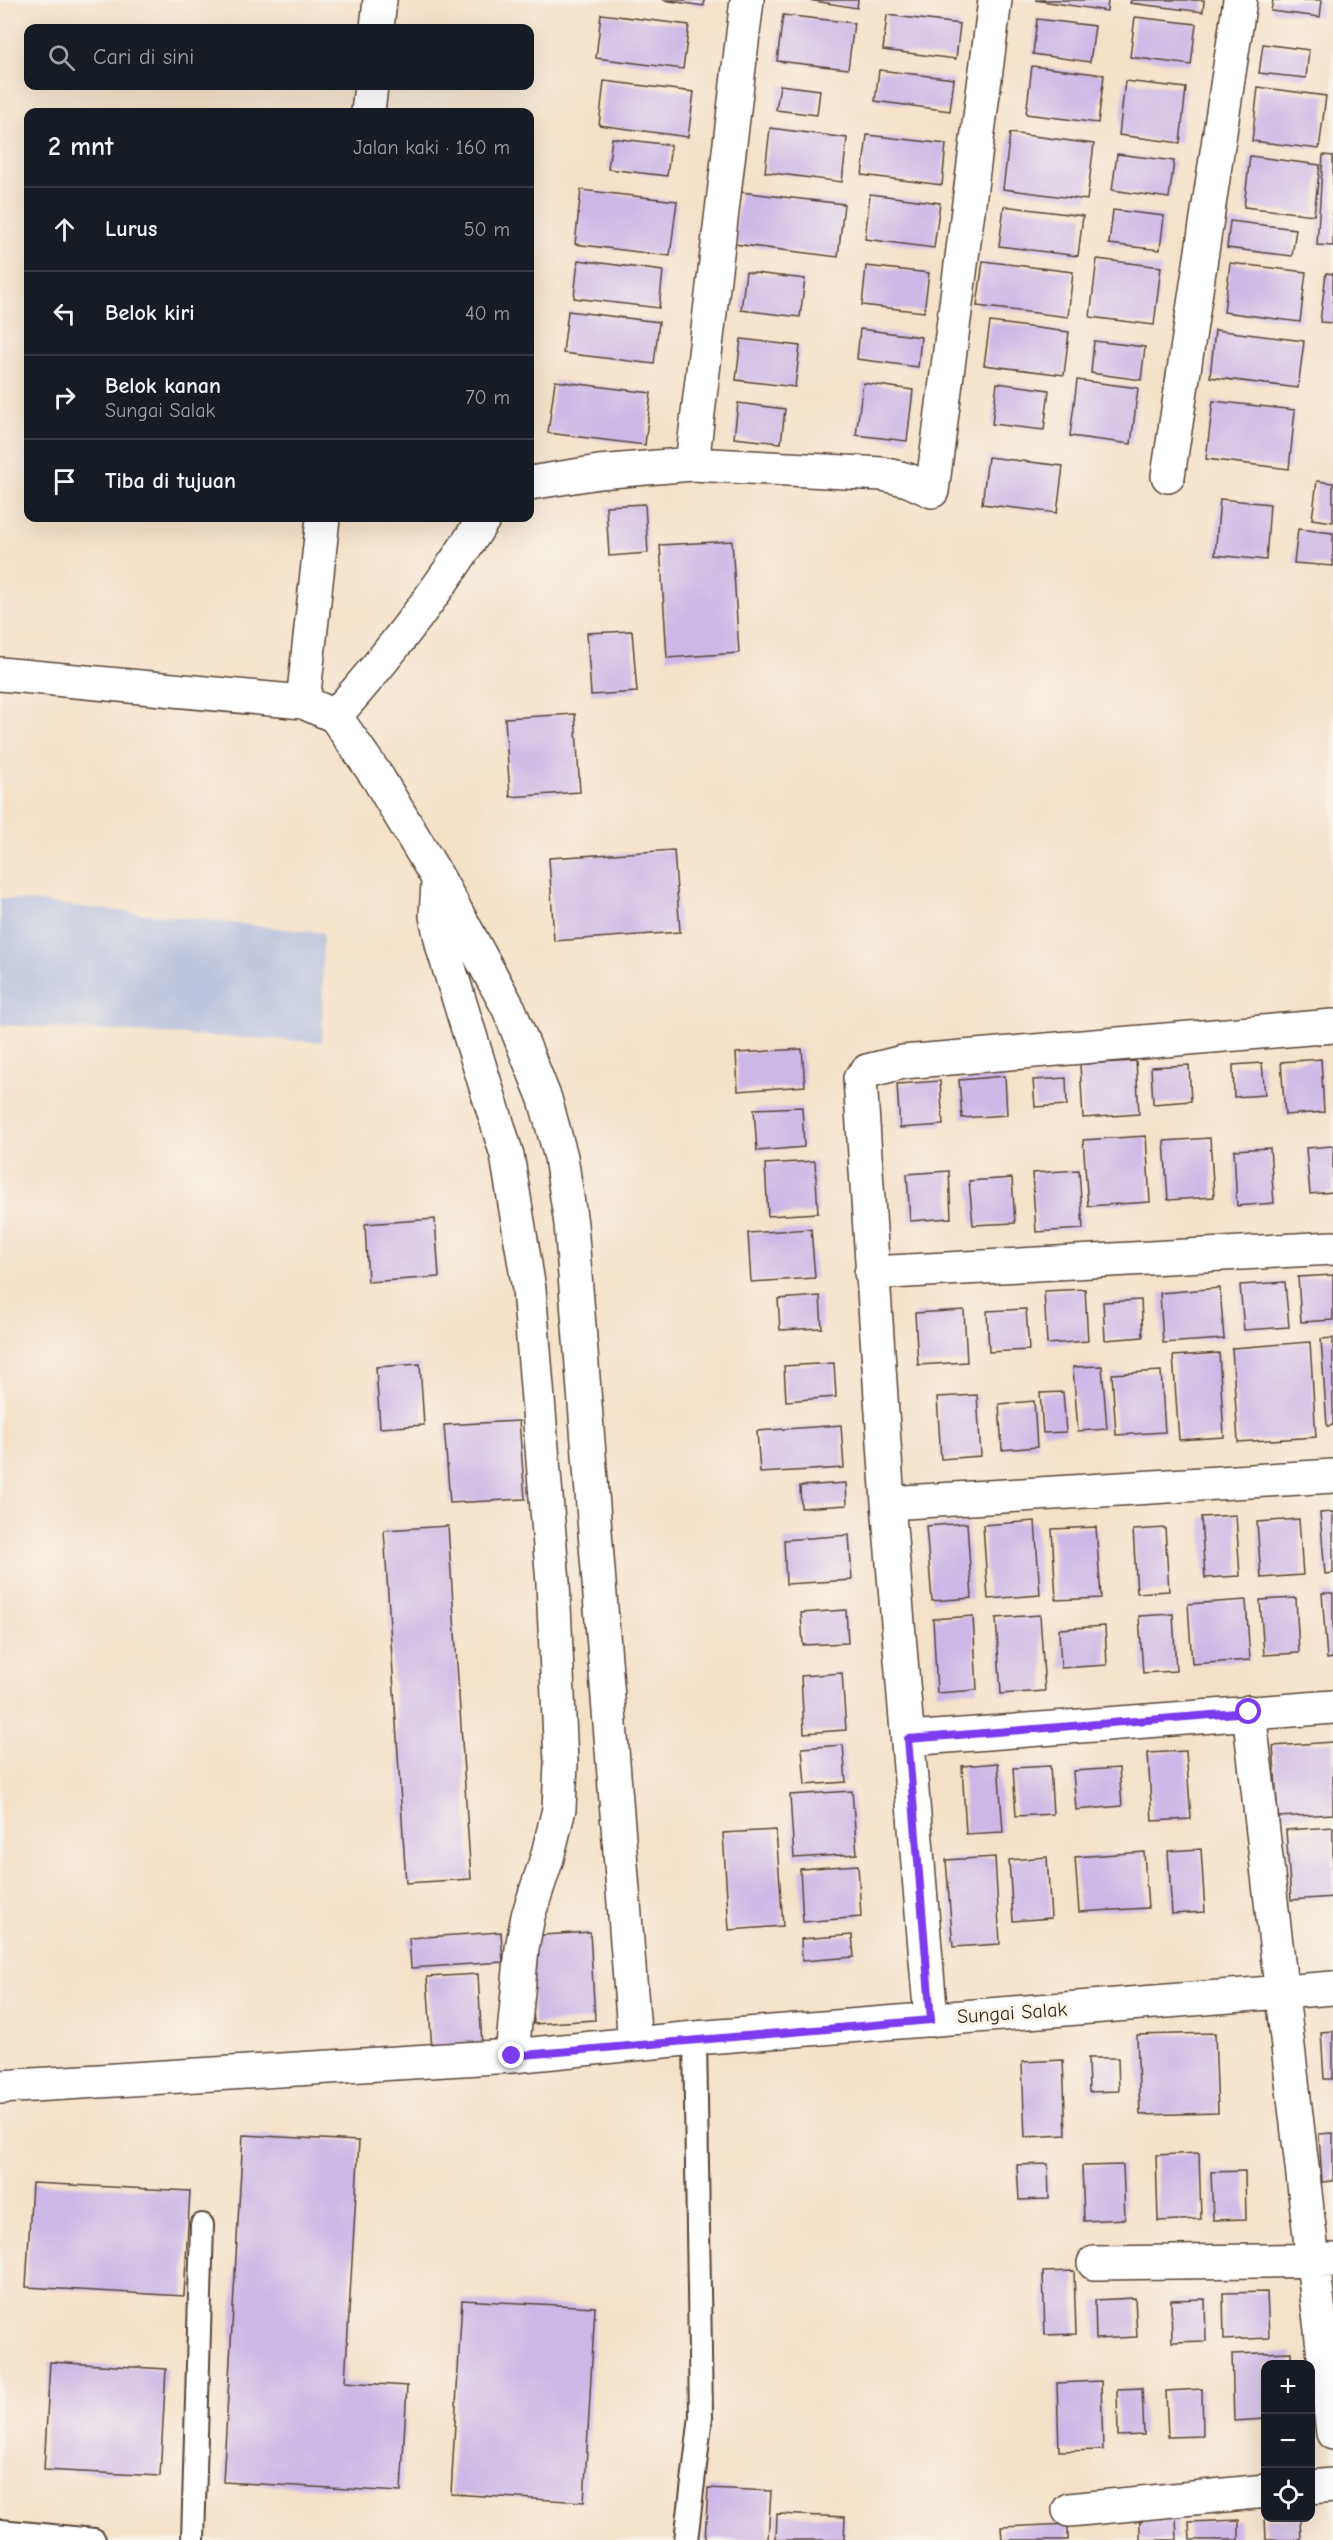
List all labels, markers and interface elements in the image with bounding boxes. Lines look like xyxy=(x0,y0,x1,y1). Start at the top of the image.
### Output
search box xyxy=(24,24,534,90)
icon: search xyxy=(45,41,78,74)
text: Cari di sini xyxy=(93,44,194,70)
text: 2 mnt xyxy=(48,132,114,162)
text: Jalan kaki · 160 m xyxy=(353,136,510,159)
icon: ahead xyxy=(48,213,81,246)
text: Lurus xyxy=(105,216,157,242)
text: 50 m xyxy=(464,218,510,241)
icon: left xyxy=(48,297,81,330)
text: Belok kiri xyxy=(105,300,195,326)
text: 40 m xyxy=(465,302,510,325)
text: Belok kanan xyxy=(105,373,221,399)
icon: right xyxy=(48,381,81,414)
text: 70 m xyxy=(465,386,510,409)
text: Sungai Salak xyxy=(105,399,215,422)
icon: arrive xyxy=(48,465,81,498)
text: Tiba di tujuan xyxy=(105,468,236,494)
route start xyxy=(1235,1698,1261,1724)
street label: Sungai Salak xyxy=(956,1998,1068,2028)
route end xyxy=(498,2042,524,2068)
map controls xyxy=(1261,2360,1315,2522)
button: + xyxy=(1261,2360,1315,2414)
button: − xyxy=(1261,2414,1315,2468)
button: locate xyxy=(1261,2468,1315,2522)

